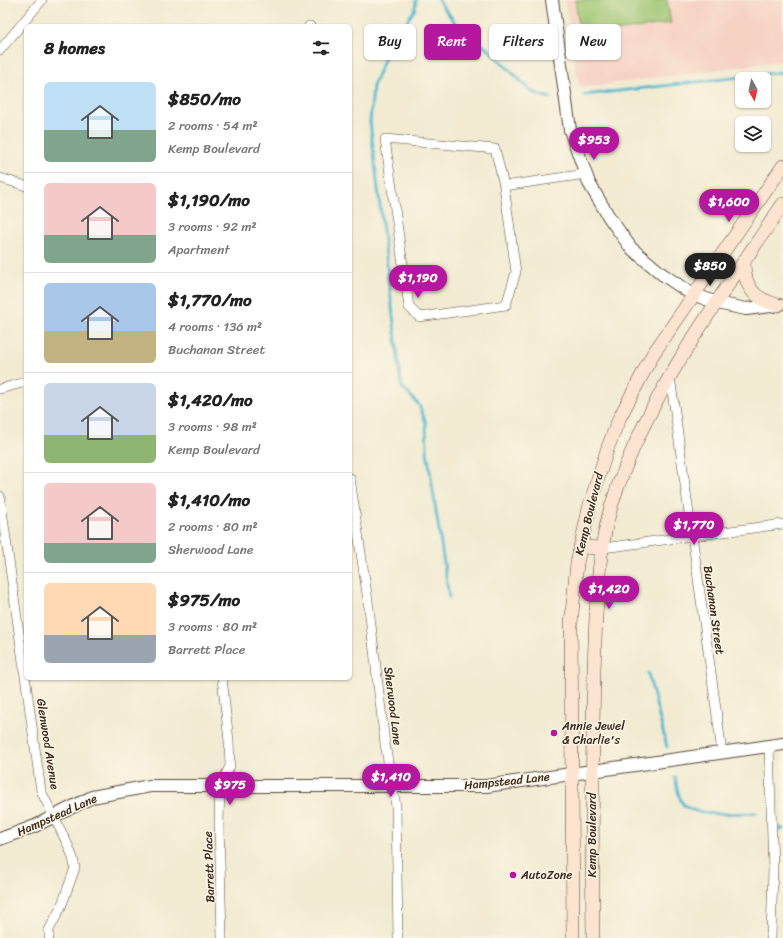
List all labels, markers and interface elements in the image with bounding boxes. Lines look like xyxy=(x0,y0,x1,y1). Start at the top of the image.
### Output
chip: Buy xyxy=(364,24,416,60)
chip: Rent xyxy=(424,24,481,60)
chip: Filters xyxy=(489,24,558,60)
chip: New xyxy=(566,24,621,60)
text: 8 homes xyxy=(44,33,105,63)
icon: filters xyxy=(310,37,332,59)
north arrow xyxy=(735,72,771,108)
map controls xyxy=(735,72,771,152)
text: $850/mo xyxy=(168,84,241,114)
icon: home xyxy=(76,98,124,146)
text: 2 rooms · 54 m² xyxy=(168,114,258,137)
button: layers xyxy=(735,116,771,152)
pin: $953 xyxy=(570,127,618,161)
text: $953 xyxy=(578,128,610,151)
text: Kemp Boulevard xyxy=(168,137,260,160)
text: $1,190/mo xyxy=(168,185,250,215)
pin: $1,600 xyxy=(696,189,762,223)
text: $1,600 xyxy=(708,190,750,213)
icon: home xyxy=(76,199,124,247)
text: 3 rooms · 92 m² xyxy=(168,215,257,238)
text: Apartment xyxy=(168,238,229,261)
pin: $850 xyxy=(686,253,734,287)
text: $850 xyxy=(694,254,726,277)
pin: $1,190 xyxy=(385,265,451,299)
text: $1,190 xyxy=(398,266,438,289)
text: $1,770/mo xyxy=(168,285,252,315)
icon: home xyxy=(76,299,124,347)
text: 4 rooms · 136 m² xyxy=(168,315,262,338)
text: Buchanan Street xyxy=(168,338,265,361)
text: $1,420/mo xyxy=(168,385,253,415)
icon: home xyxy=(76,399,124,447)
text: 3 rooms · 98 m² xyxy=(168,415,257,438)
text: Kemp Boulevard xyxy=(168,438,260,461)
street label: Kemp Boulevard xyxy=(568,470,610,558)
text: $1,410/mo xyxy=(168,485,250,515)
icon: home xyxy=(76,499,124,547)
pin: $1,770 xyxy=(661,512,727,546)
text: $1,770 xyxy=(674,513,714,536)
text: 2 rooms · 80 m² xyxy=(168,515,258,538)
text: Sherwood Lane xyxy=(168,538,253,561)
street label: Buchanan Street xyxy=(697,564,731,656)
pin: $1,420 xyxy=(576,576,642,610)
text: $1,420 xyxy=(588,577,630,600)
text: $975/mo xyxy=(168,585,240,615)
icon: home xyxy=(76,599,124,647)
text: 3 rooms · 80 m² xyxy=(168,615,257,638)
text: Barrett Place xyxy=(168,638,245,661)
street label: Sherwood Lane xyxy=(377,666,409,746)
street label: Glenwood Avenue xyxy=(30,697,66,791)
place label: Annie Jewel & Charlie's xyxy=(561,715,625,751)
marker: Annie Jewel & Charlie's xyxy=(549,728,559,738)
pin: $1,410 xyxy=(358,764,424,798)
text: $1,410 xyxy=(371,765,411,788)
street label: Hampstead Lane xyxy=(463,766,551,796)
pin: $975 xyxy=(206,772,254,806)
text: $975 xyxy=(214,773,246,796)
street label: Hampstead Lane xyxy=(13,787,101,843)
street label: Kemp Boulevard xyxy=(581,792,603,877)
street label: Barrett Place xyxy=(197,831,221,903)
place label: AutoZone xyxy=(520,864,572,886)
marker: AutoZone xyxy=(508,870,518,880)

